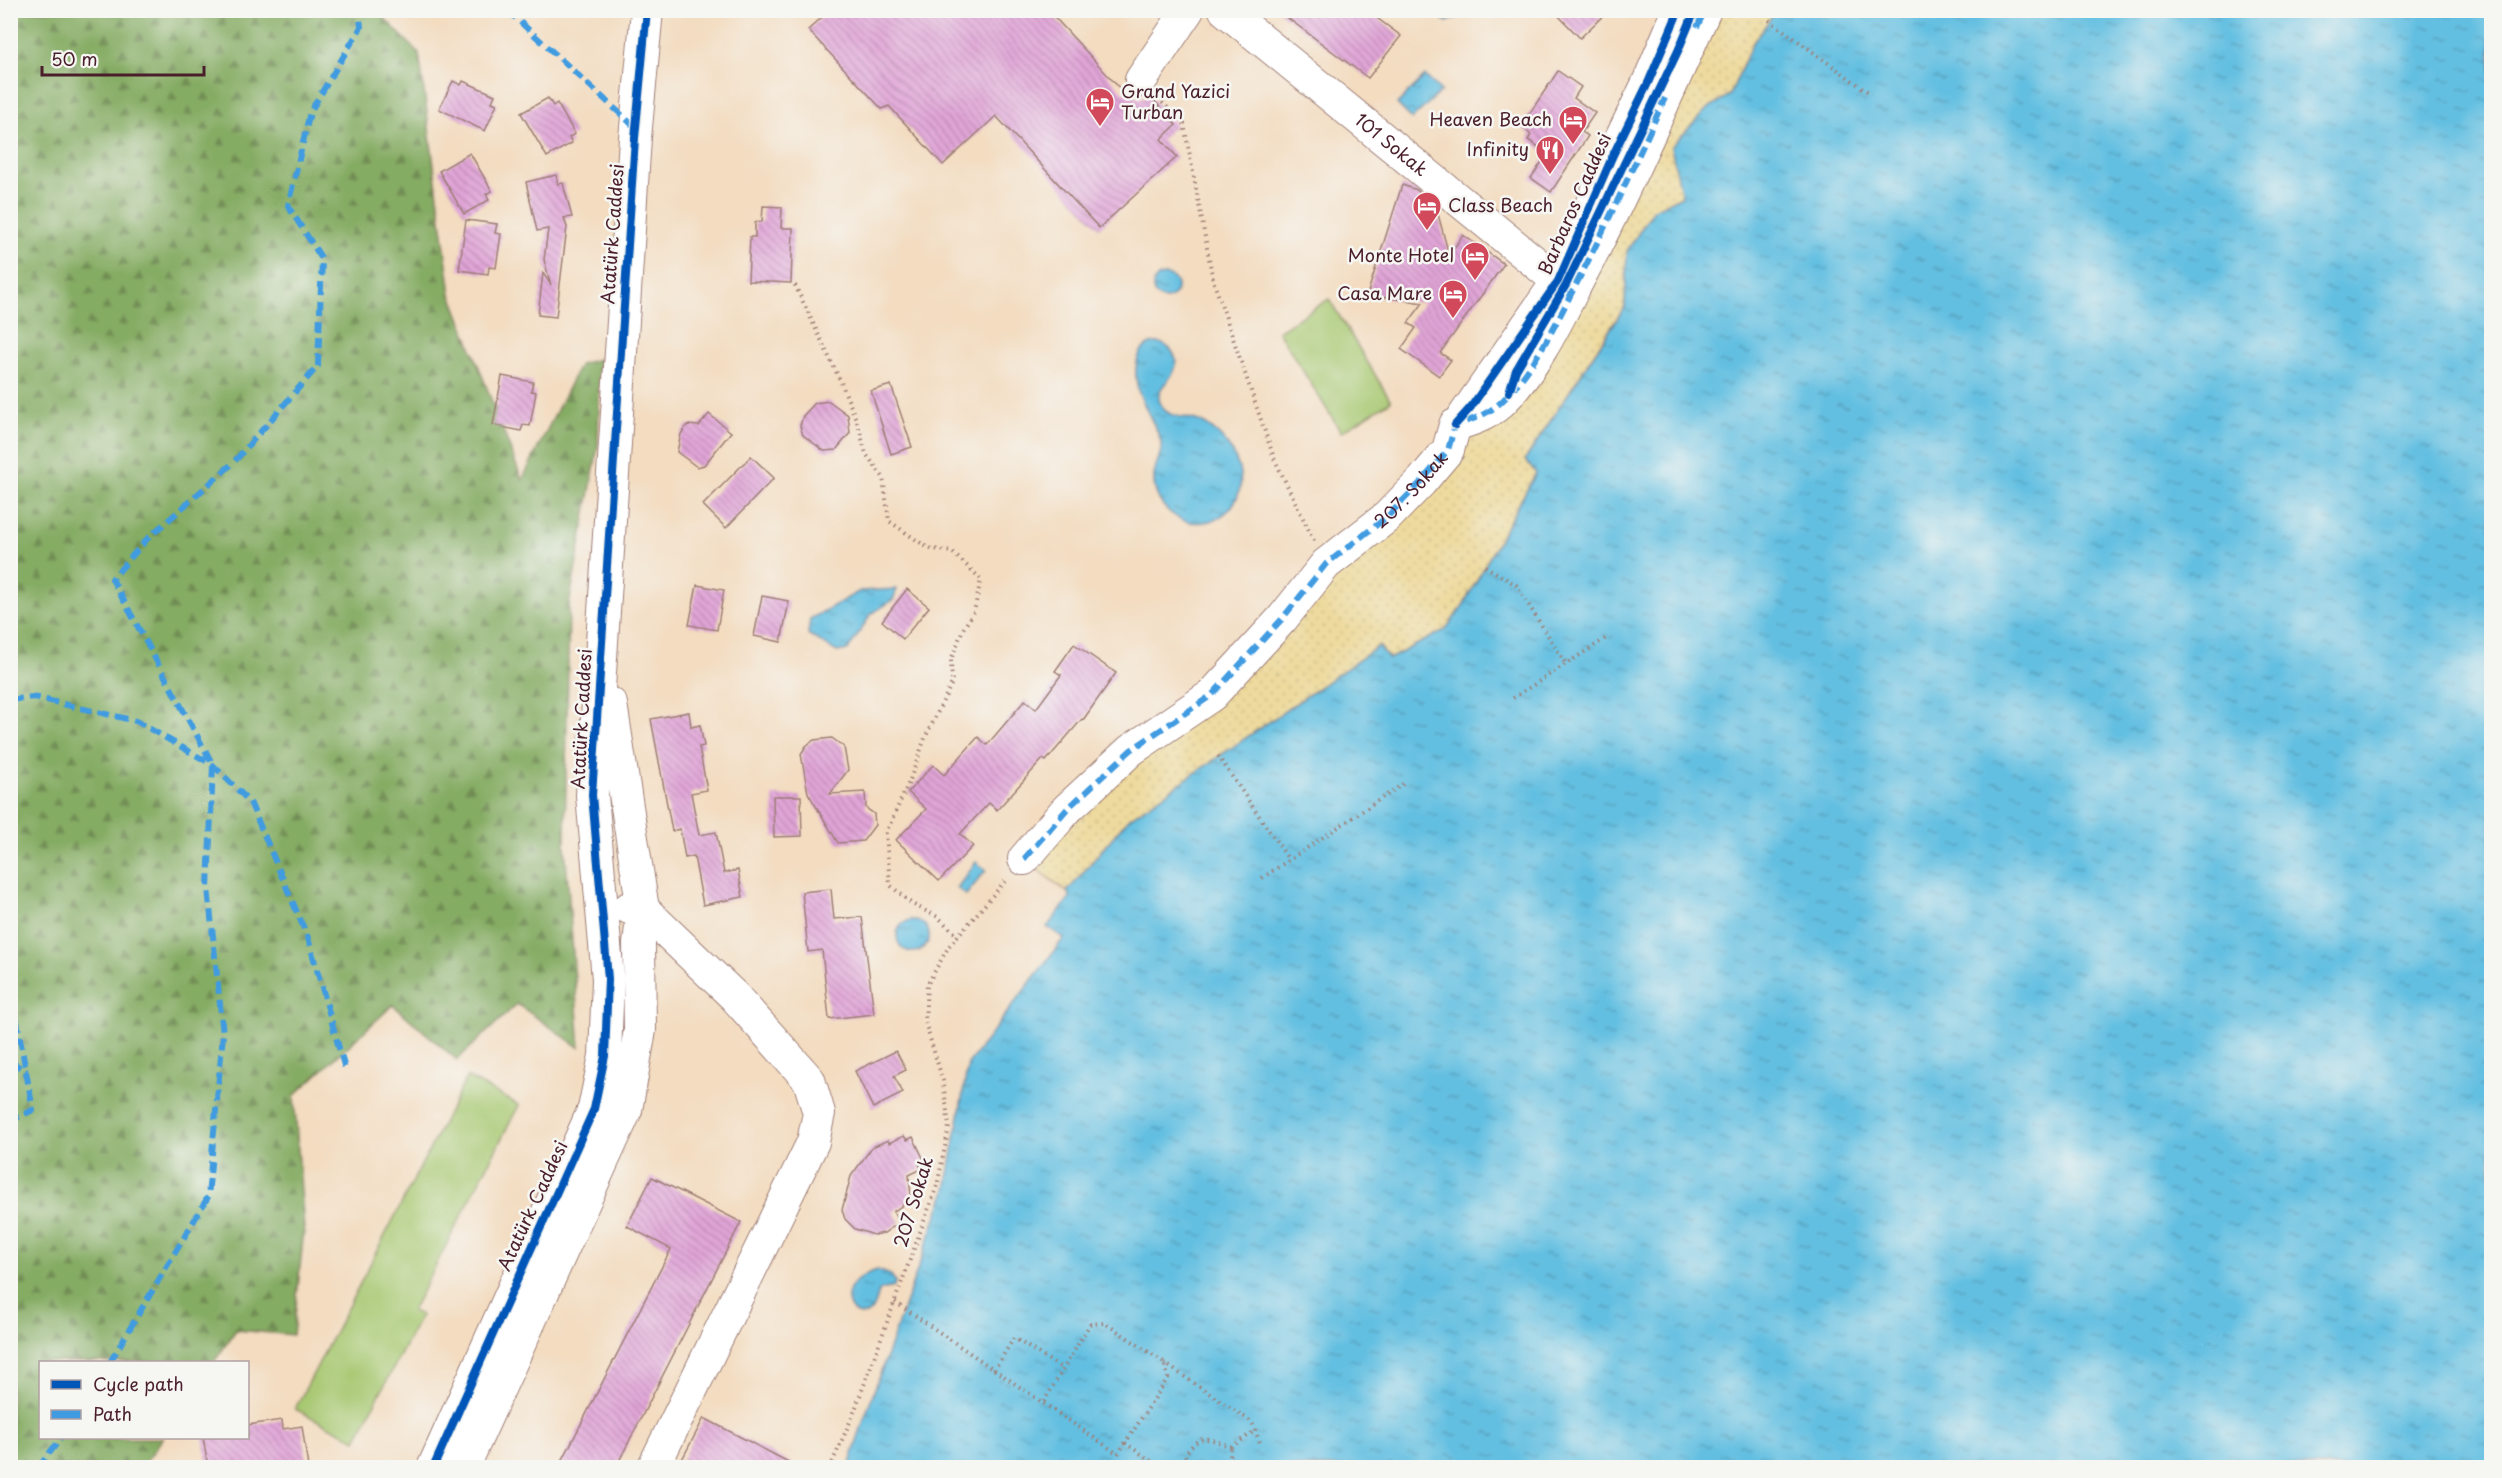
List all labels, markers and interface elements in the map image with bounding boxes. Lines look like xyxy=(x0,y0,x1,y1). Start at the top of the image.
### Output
scale bar xyxy=(42,39,204,77)
text: 50 m xyxy=(51,45,98,72)
place label: Grand Yazici Turban xyxy=(1121,77,1230,125)
hotel icon: Grand Yazici Turban xyxy=(1084,86,1116,128)
hotel icon: Heaven Beach xyxy=(1557,104,1589,146)
place label: Heaven Beach xyxy=(1430,105,1552,132)
street label: 101 Sokak xyxy=(1350,106,1434,182)
street label: Barbaros Caddesi xyxy=(1530,128,1617,279)
restaurant icon: Infinity xyxy=(1534,134,1566,176)
place label: Infinity xyxy=(1467,135,1529,162)
street label: Atatürk Caddesi xyxy=(593,163,630,305)
hotel icon: Class Beach xyxy=(1411,190,1443,232)
place label: Class Beach xyxy=(1448,191,1553,218)
hotel icon: Monte Hotel xyxy=(1459,240,1491,282)
place label: Monte Hotel xyxy=(1348,241,1454,268)
hotel icon: Casa Mare xyxy=(1437,278,1469,320)
place label: Casa Mare xyxy=(1337,279,1432,306)
street label: 207. Sokak xyxy=(1368,445,1454,534)
street label: Atatürk Caddesi xyxy=(563,648,598,790)
street label: Atatürk Caddesi xyxy=(490,1136,574,1275)
street label: 207 Sokak xyxy=(886,1153,939,1250)
legend xyxy=(39,1361,249,1439)
text: Cycle path xyxy=(93,1370,184,1397)
text: Path xyxy=(93,1400,132,1427)

